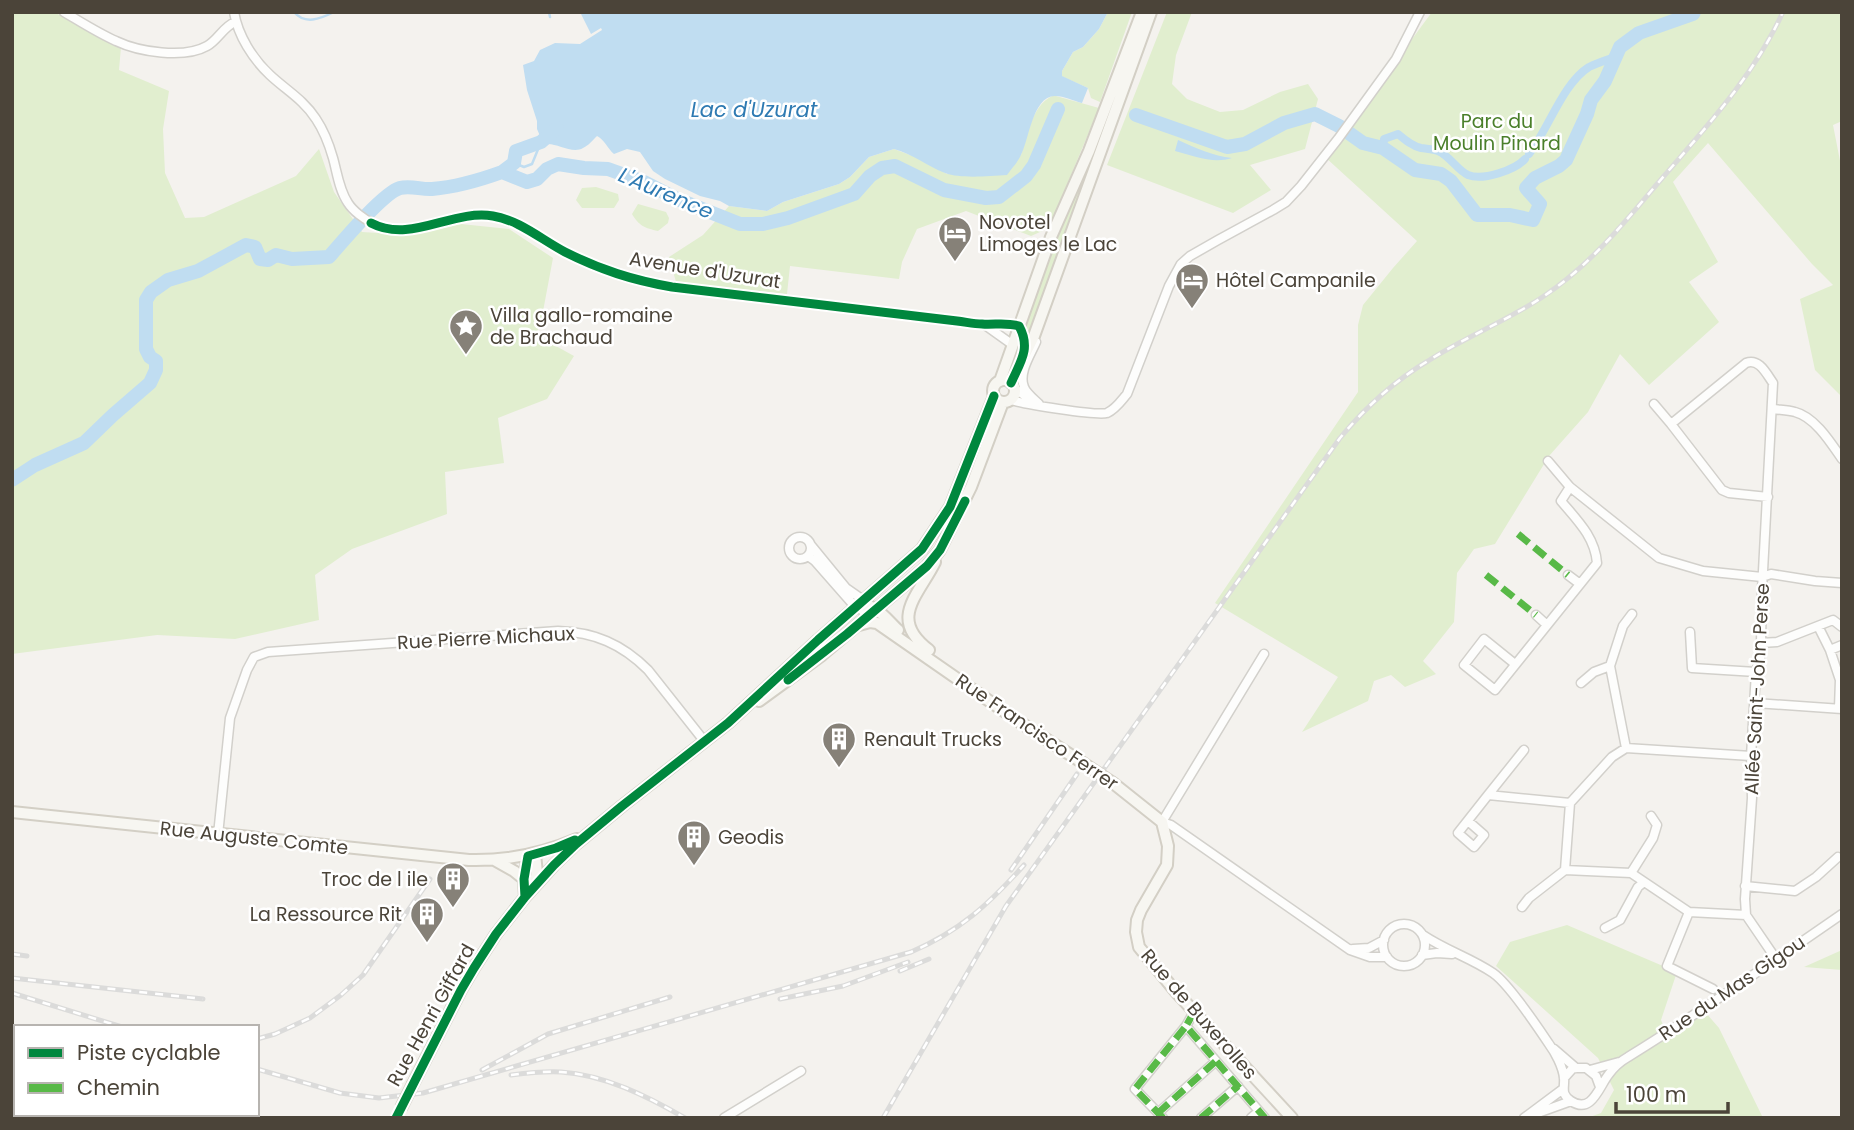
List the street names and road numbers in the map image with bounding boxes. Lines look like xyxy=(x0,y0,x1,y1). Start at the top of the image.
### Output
street label: Avenue d'Uzurat xyxy=(627,245,783,295)
street label: Allée Saint-John Perse xyxy=(1738,582,1776,796)
street label: Rue Pierre Michaux xyxy=(396,620,576,656)
street label: Rue Francisco Ferrer xyxy=(950,667,1124,797)
street label: Rue Auguste Comte xyxy=(158,815,350,861)
street label: Rue du Mas Gigou xyxy=(1653,929,1811,1047)
street label: Rue Henri Giffard xyxy=(381,939,481,1091)
street label: Rue de Buxerolles xyxy=(1135,943,1263,1085)

